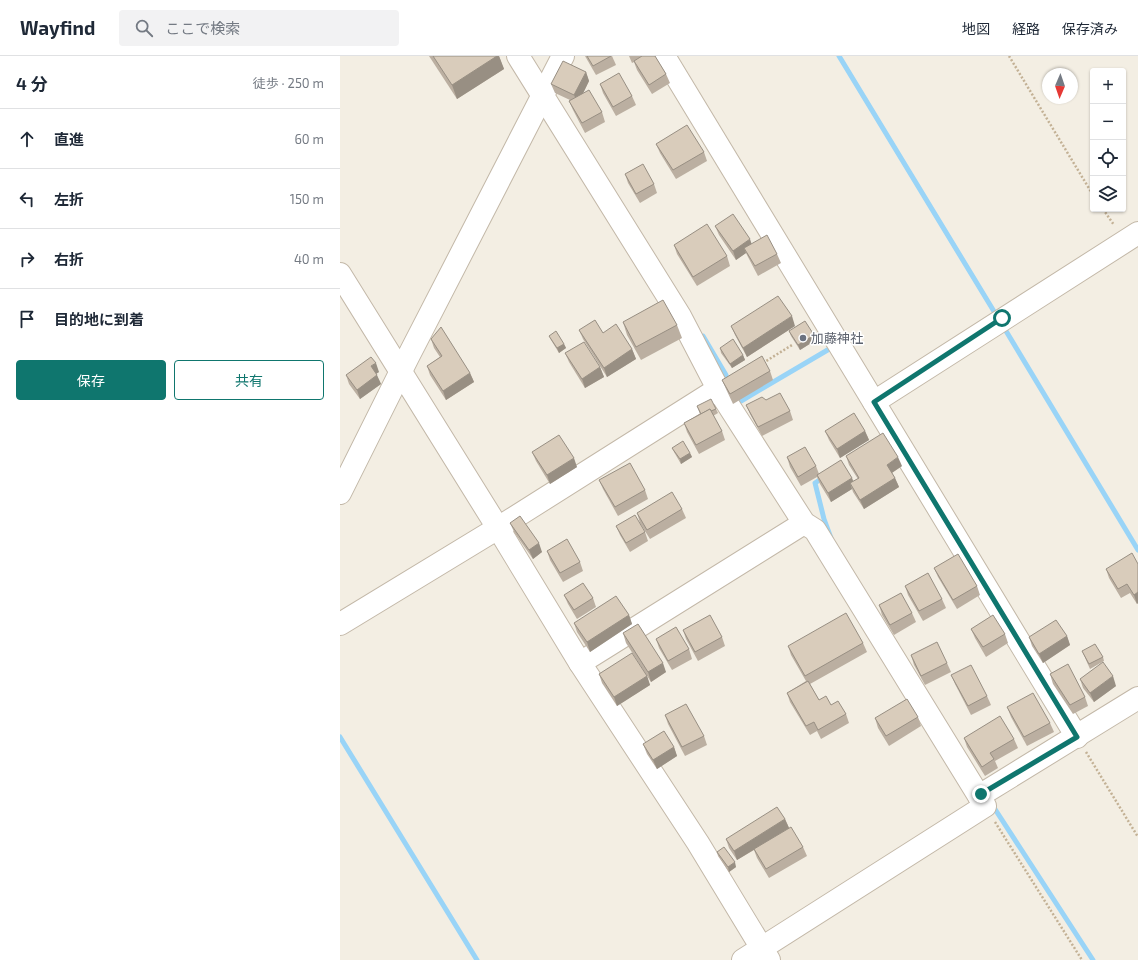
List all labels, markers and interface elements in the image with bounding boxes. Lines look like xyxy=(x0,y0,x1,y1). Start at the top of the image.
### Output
search box xyxy=(119,10,399,46)
text: Wayfind xyxy=(20,16,95,39)
icon: search xyxy=(133,17,155,39)
text: ここで検索 xyxy=(165,19,240,37)
text: 地図 xyxy=(962,20,990,37)
text: 経路 xyxy=(1012,20,1040,37)
text: 保存済み xyxy=(1062,20,1118,37)
north arrow xyxy=(1042,68,1078,104)
map controls xyxy=(1090,68,1126,212)
button: + xyxy=(1090,68,1126,104)
text: 4 分 xyxy=(16,73,48,93)
text: 徒歩 · 250 m xyxy=(253,75,324,91)
button: − xyxy=(1090,104,1126,140)
icon: ahead xyxy=(16,128,38,150)
text: 直進 xyxy=(54,130,84,148)
text: 60 m xyxy=(294,131,324,147)
button: locate xyxy=(1090,140,1126,176)
button: layers xyxy=(1090,176,1126,212)
icon: left xyxy=(16,188,38,210)
text: 左折 xyxy=(54,190,84,208)
text: 150 m xyxy=(290,191,324,207)
icon: right xyxy=(16,248,38,270)
text: 右折 xyxy=(54,250,84,268)
text: 40 m xyxy=(294,251,324,267)
icon: arrive xyxy=(16,308,38,330)
route start xyxy=(993,309,1011,327)
text: 目的地に到着 xyxy=(54,310,144,328)
place label: 加藤神社 xyxy=(811,330,863,346)
marker: 加藤神社 xyxy=(798,333,808,343)
button: 保存 xyxy=(16,360,166,400)
button: 共有 xyxy=(174,360,324,400)
route end xyxy=(972,785,990,803)

